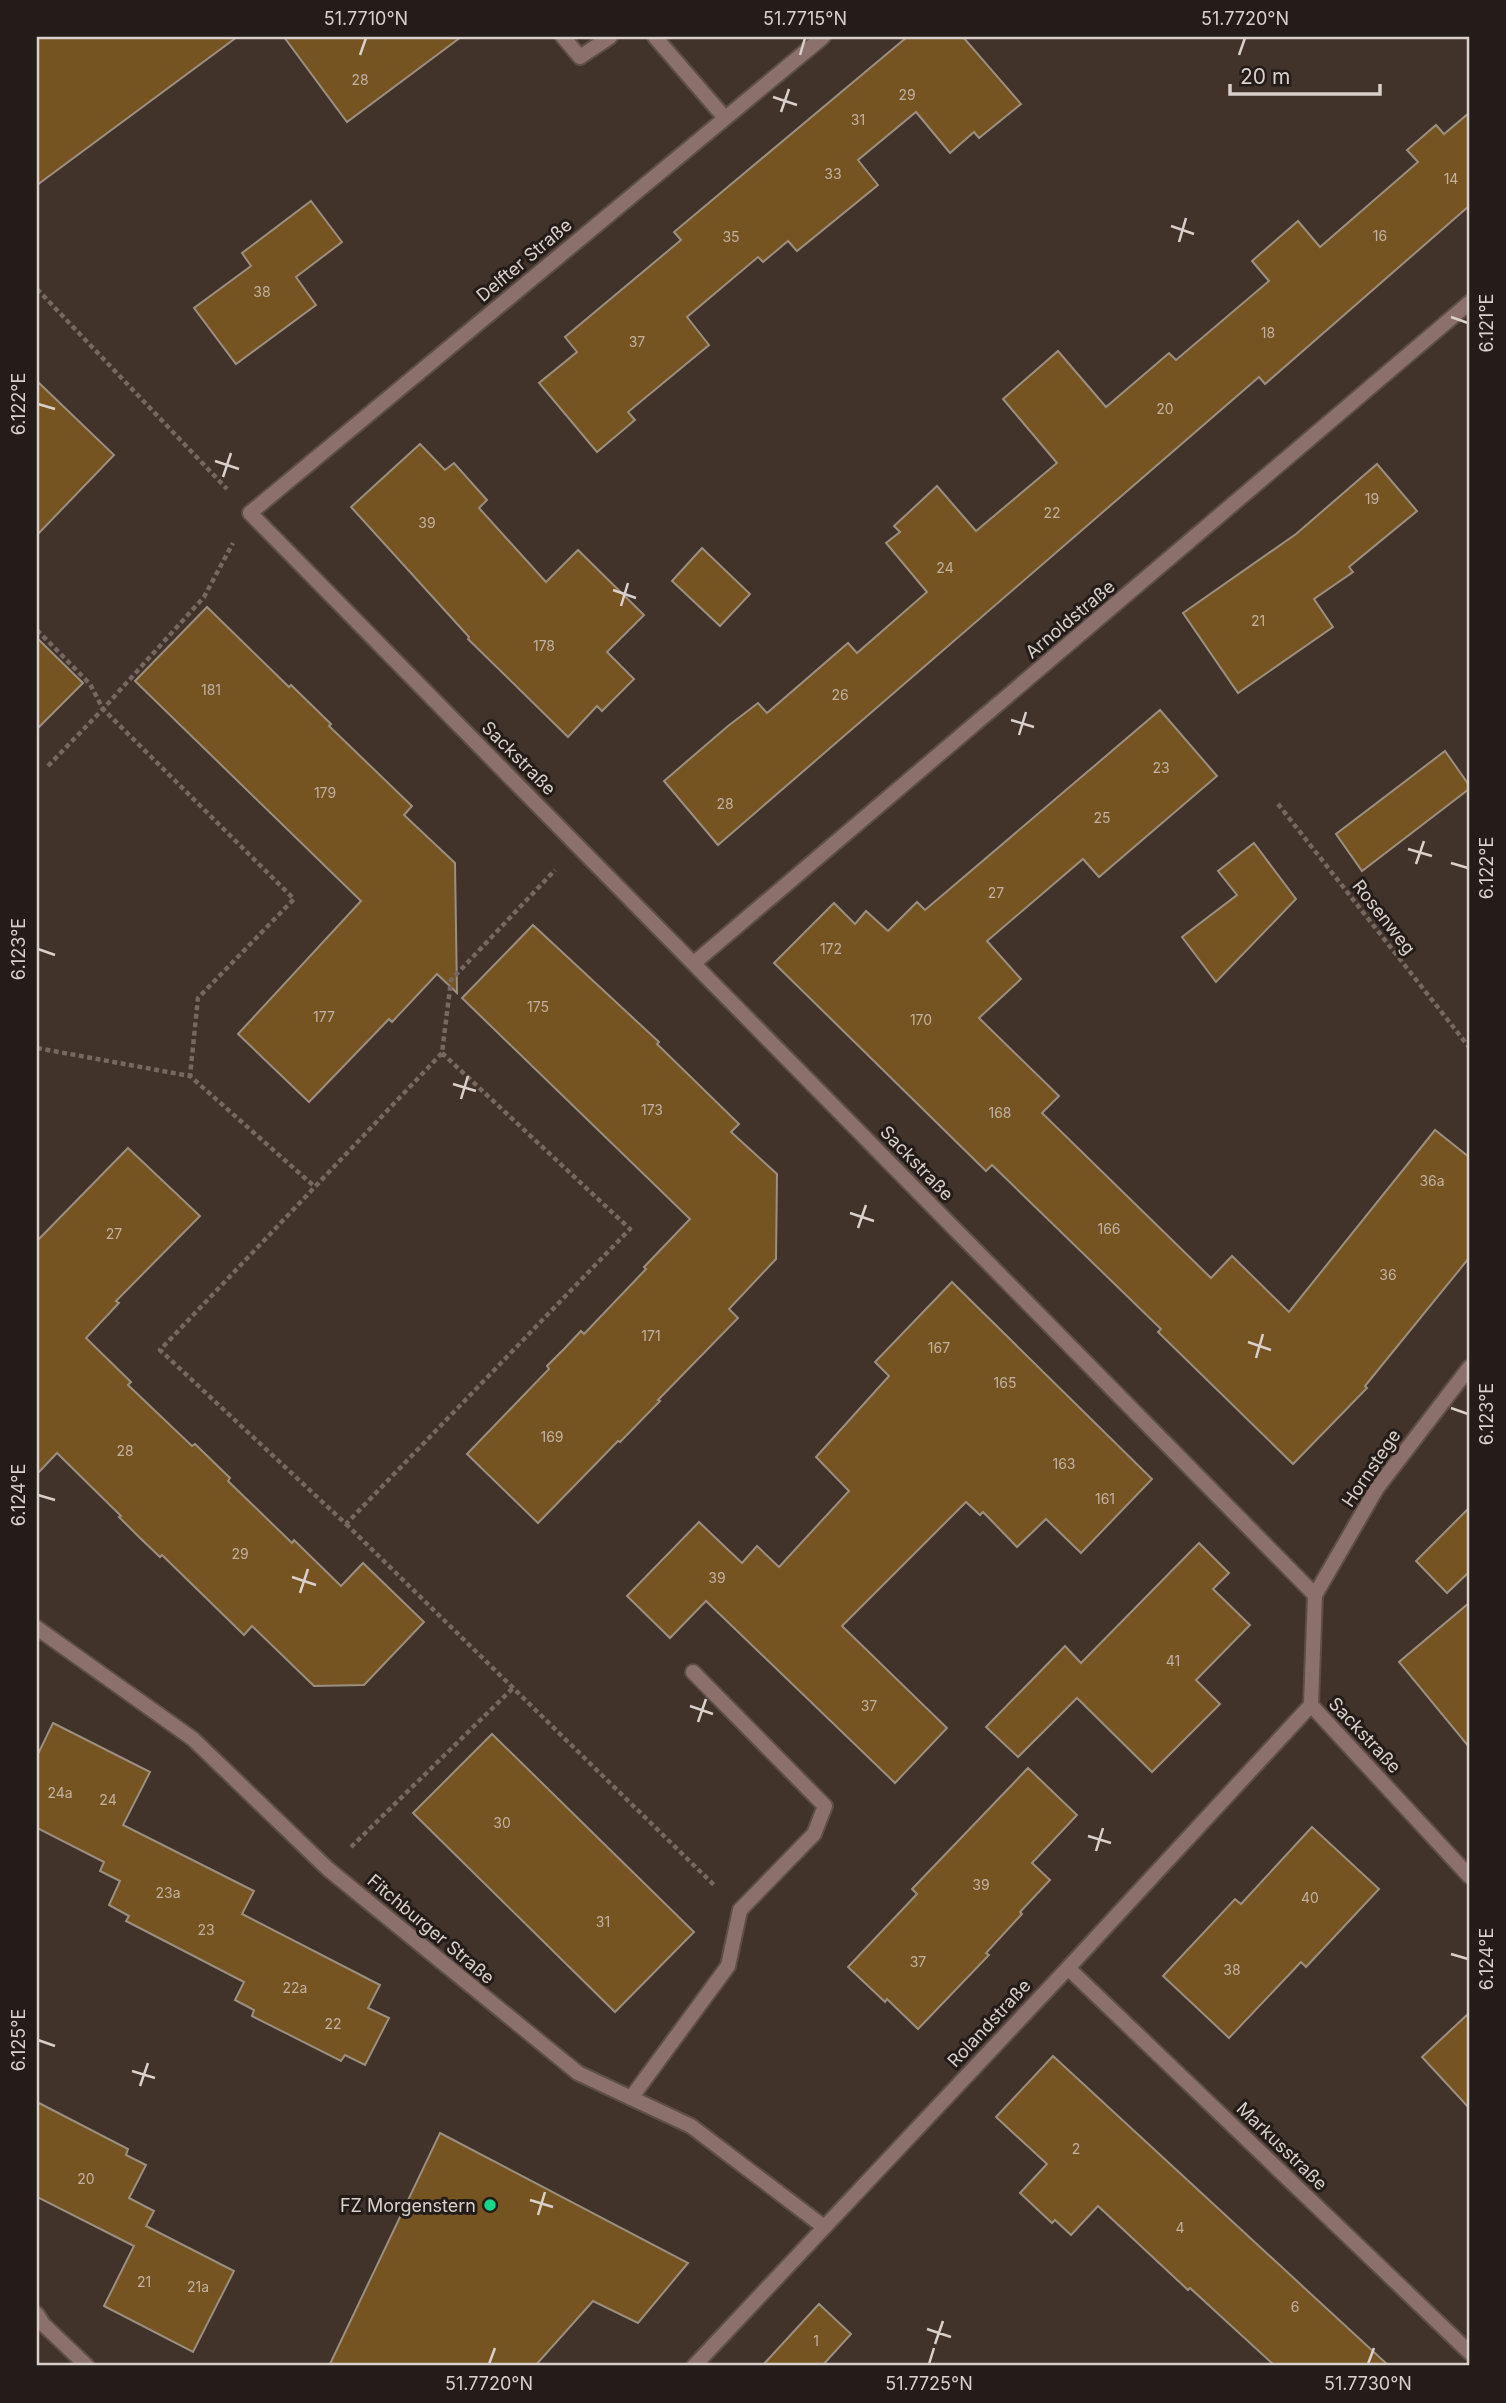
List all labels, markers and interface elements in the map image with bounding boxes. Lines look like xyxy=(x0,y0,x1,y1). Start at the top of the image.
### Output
text: 51.7710°N xyxy=(324,8,408,29)
text: 51.7715°N xyxy=(763,8,847,29)
text: 51.7720°N xyxy=(1201,8,1289,29)
scale bar xyxy=(1230,52,1380,96)
text: 20 m xyxy=(1240,64,1290,89)
house number: 28 xyxy=(351,71,369,88)
house number: 29 xyxy=(898,86,916,103)
house number: 31 xyxy=(851,111,865,128)
house number: 33 xyxy=(824,165,842,182)
house number: 14 xyxy=(1444,170,1458,187)
street label: Delfter Straße xyxy=(472,214,576,306)
house number: 16 xyxy=(1373,227,1387,244)
house number: 35 xyxy=(722,228,740,245)
house number: 38 xyxy=(253,283,271,300)
text: 6.121°E xyxy=(1476,294,1497,352)
house number: 18 xyxy=(1261,324,1275,341)
house number: 37 xyxy=(629,333,645,350)
text: 6.122°E xyxy=(8,373,29,435)
house number: 20 xyxy=(1156,400,1174,417)
house number: 19 xyxy=(1365,490,1379,507)
house number: 22 xyxy=(1043,504,1061,521)
house number: 39 xyxy=(418,514,436,531)
house number: 24 xyxy=(936,559,954,576)
street label: Arnoldstraße xyxy=(1021,576,1119,662)
house number: 21 xyxy=(1251,612,1265,629)
house number: 178 xyxy=(533,637,555,654)
house number: 181 xyxy=(201,681,221,698)
house number: 26 xyxy=(831,686,849,703)
street label: Sackstraße xyxy=(478,717,560,799)
house number: 23 xyxy=(1152,759,1170,776)
house number: 179 xyxy=(314,784,336,801)
house number: 28 xyxy=(716,795,734,812)
house number: 25 xyxy=(1093,809,1111,826)
text: 6.122°E xyxy=(1476,837,1497,899)
street label: Rosenweg xyxy=(1348,876,1420,958)
house number: 27 xyxy=(988,884,1004,901)
text: 6.123°E xyxy=(8,918,29,980)
house number: 172 xyxy=(820,940,842,957)
house number: 175 xyxy=(527,998,549,1015)
house number: 177 xyxy=(313,1008,335,1025)
house number: 170 xyxy=(910,1011,932,1028)
house number: 173 xyxy=(641,1101,663,1118)
house number: 168 xyxy=(988,1104,1012,1121)
street label: Sackstraße xyxy=(876,1121,958,1205)
house number: 36a xyxy=(1419,1172,1445,1189)
house number: 166 xyxy=(1097,1220,1121,1237)
house number: 27 xyxy=(106,1225,122,1242)
house number: 36 xyxy=(1379,1266,1397,1283)
house number: 171 xyxy=(641,1327,661,1344)
house number: 167 xyxy=(928,1339,950,1356)
house number: 165 xyxy=(994,1374,1016,1391)
text: 6.123°E xyxy=(1476,1383,1497,1445)
street label: Hornstege xyxy=(1337,1425,1405,1511)
house number: 169 xyxy=(540,1428,564,1445)
house number: 28 xyxy=(116,1442,134,1459)
house number: 163 xyxy=(1052,1455,1076,1472)
text: 6.124°E xyxy=(8,1464,29,1526)
house number: 161 xyxy=(1095,1490,1115,1507)
house number: 29 xyxy=(231,1545,249,1562)
house number: 39 xyxy=(708,1569,726,1586)
house number: 41 xyxy=(1166,1652,1180,1669)
street label: Sackstraße xyxy=(1325,1693,1405,1777)
house number: 37 xyxy=(861,1697,877,1714)
house number: 24a xyxy=(47,1784,73,1801)
house number: 24 xyxy=(99,1791,117,1808)
house number: 30 xyxy=(493,1814,511,1831)
street label: Fitchburger Straße xyxy=(363,1870,499,1988)
house number: 39 xyxy=(972,1876,990,1893)
house number: 23a xyxy=(155,1884,181,1901)
house number: 40 xyxy=(1301,1889,1319,1906)
house number: 31 xyxy=(596,1913,610,1930)
house number: 23 xyxy=(197,1921,215,1938)
text: 6.124°E xyxy=(1476,1928,1497,1990)
house number: 37 xyxy=(910,1953,926,1970)
house number: 38 xyxy=(1223,1961,1241,1978)
street label: Rolandstraße xyxy=(943,1975,1035,2071)
house number: 22a xyxy=(283,1979,307,1996)
text: 6.125°E xyxy=(8,2009,29,2071)
house number: 22 xyxy=(324,2015,342,2032)
street label: Markusstraße xyxy=(1233,2098,1331,2194)
house number: 2 xyxy=(1072,2140,1080,2157)
house number: 20 xyxy=(77,2170,95,2187)
place label: FZ Morgenstern xyxy=(340,2195,476,2216)
marker: FZ Morgenstern xyxy=(482,2197,498,2213)
house number: 4 xyxy=(1175,2219,1185,2236)
house number: 21 xyxy=(137,2273,151,2290)
house number: 21a xyxy=(187,2278,209,2295)
house number: 6 xyxy=(1291,2298,1299,2315)
house number: 1 xyxy=(813,2332,819,2349)
text: 51.7720°N xyxy=(445,2373,533,2394)
text: 51.7725°N xyxy=(885,2373,973,2394)
text: 51.7730°N xyxy=(1324,2373,1412,2394)

